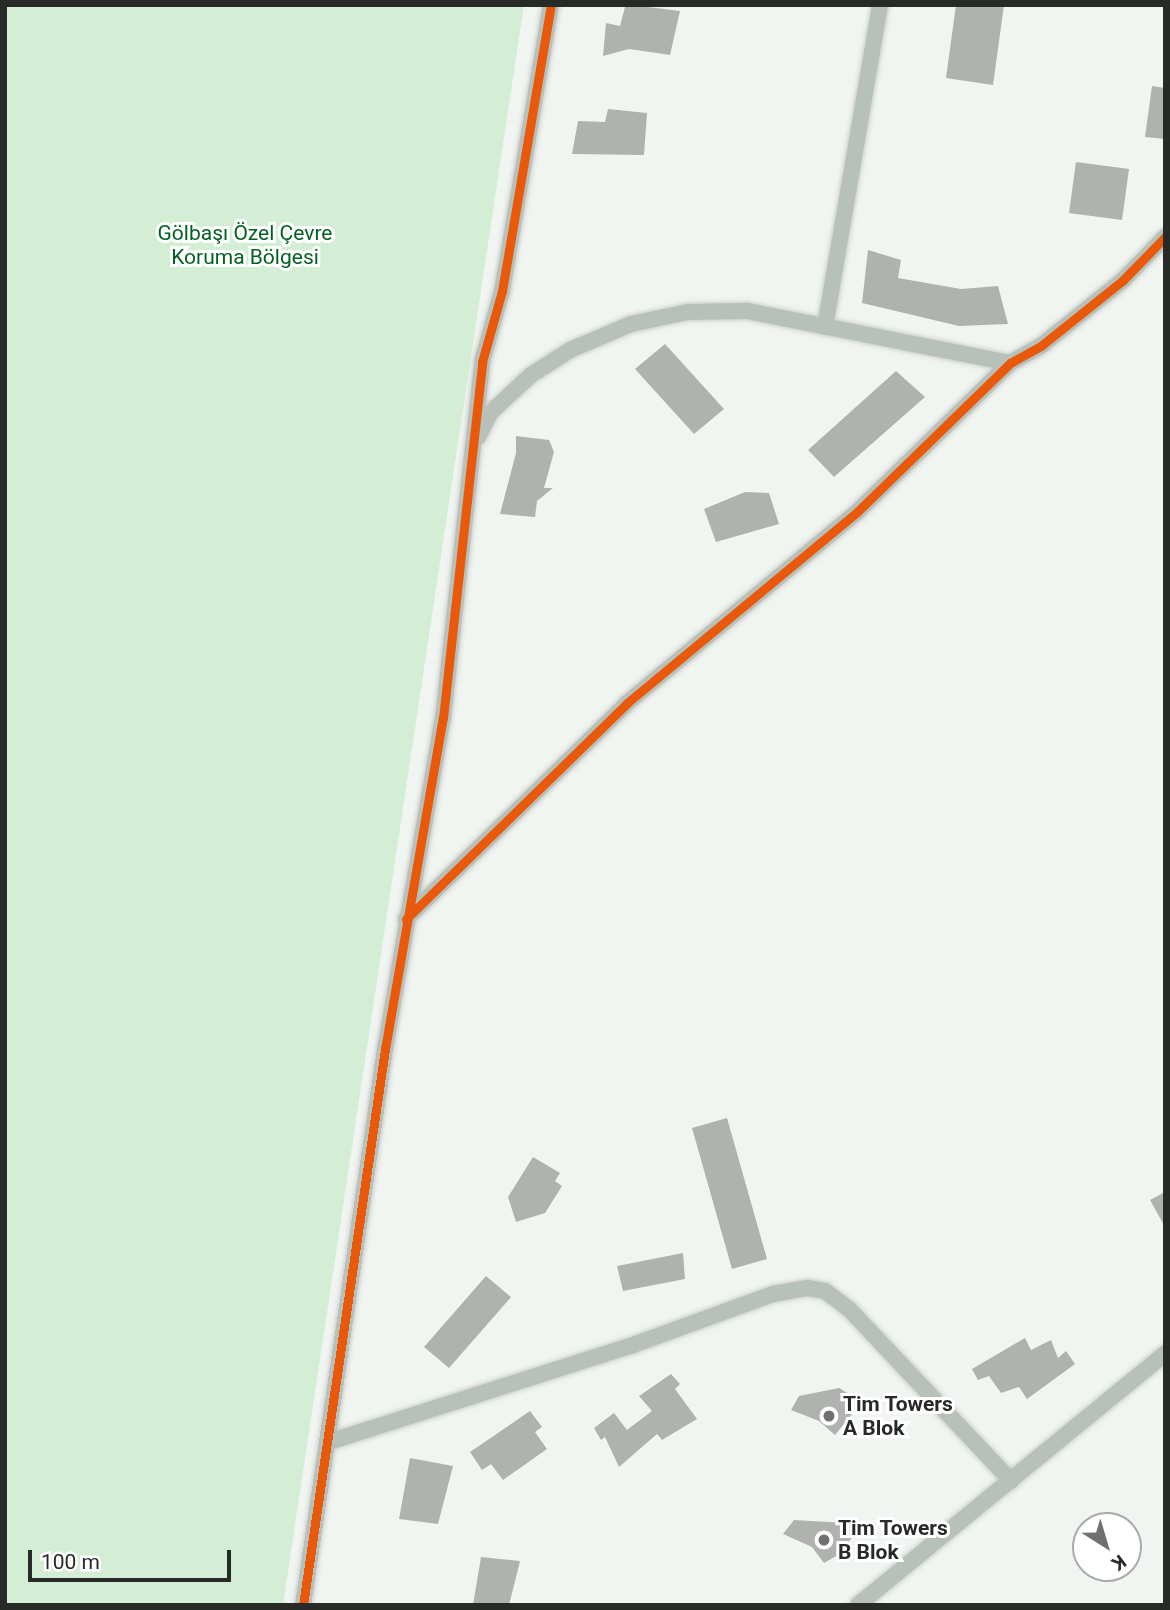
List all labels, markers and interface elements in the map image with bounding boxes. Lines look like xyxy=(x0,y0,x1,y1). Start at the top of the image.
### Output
park label: Gölbaşı Özel Çevre Koruma Bölgesi xyxy=(158,220,332,270)
place label: Tim Towers A Blok xyxy=(843,1391,953,1441)
marker: Tim Towers A Blok xyxy=(821,1408,837,1424)
north arrow xyxy=(1072,1512,1142,1582)
place label: Tim Towers B Blok xyxy=(838,1515,948,1565)
marker: Tim Towers B Blok xyxy=(816,1532,832,1548)
scale bar xyxy=(32,1536,234,1580)
text: 100 m xyxy=(41,1550,100,1574)
text: K xyxy=(1107,1550,1130,1575)

